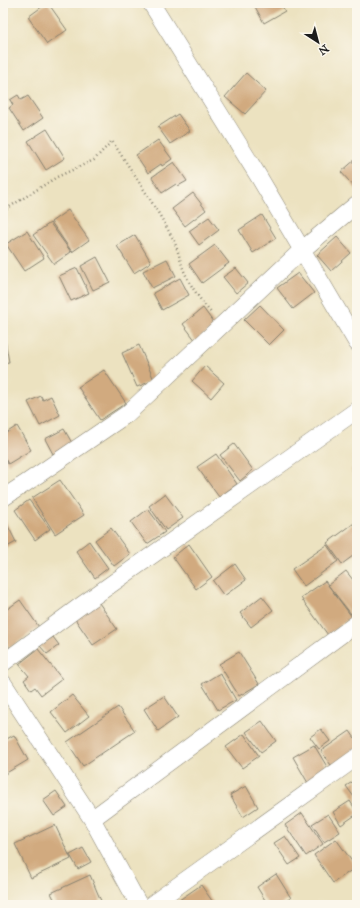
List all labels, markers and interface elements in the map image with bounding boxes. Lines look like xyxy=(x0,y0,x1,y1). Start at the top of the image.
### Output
north arrow xyxy=(298,22,338,62)
text: N xyxy=(315,42,331,58)

